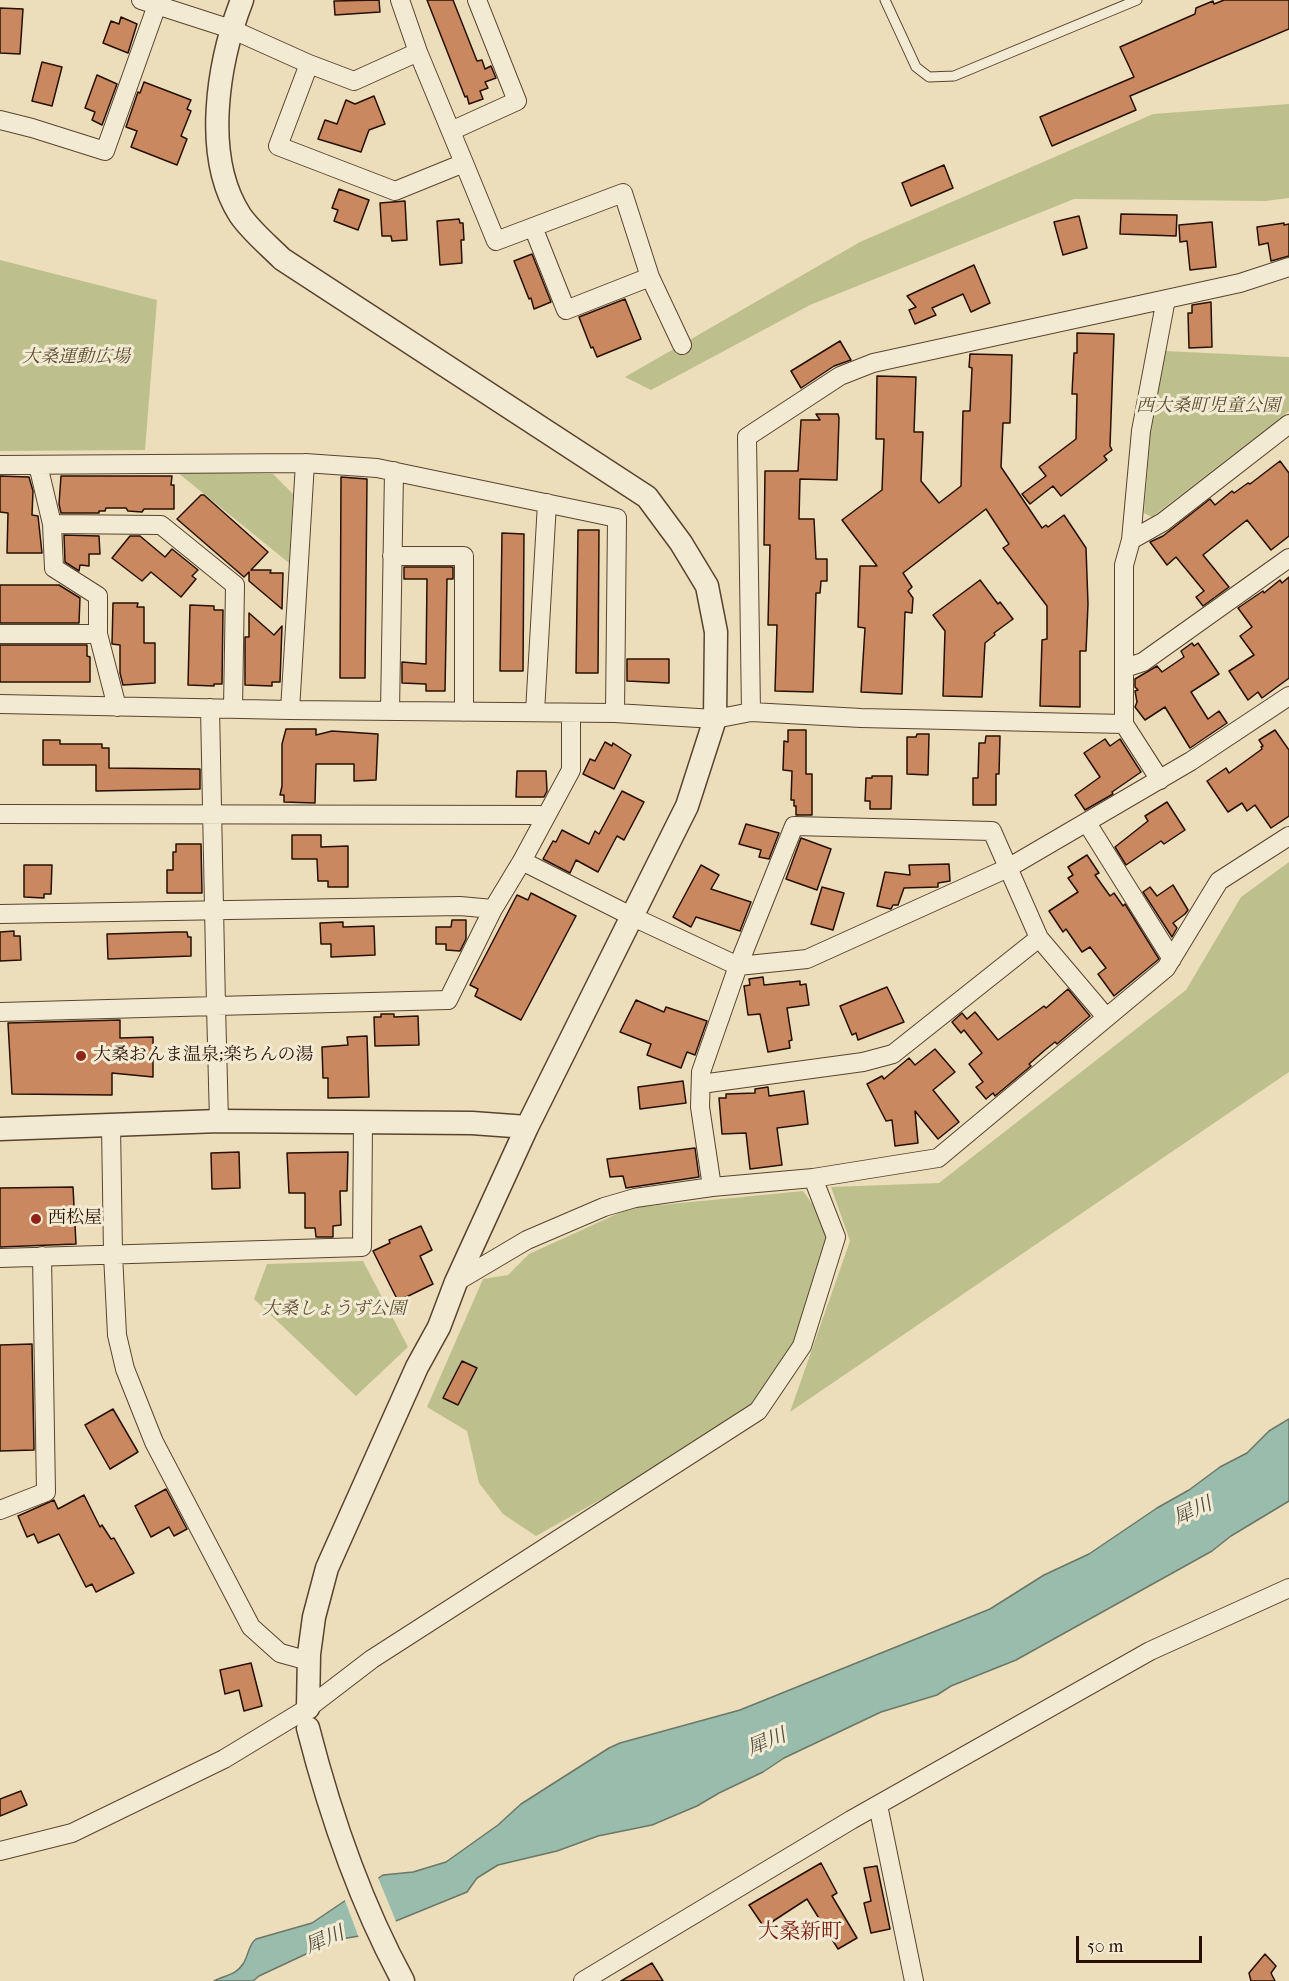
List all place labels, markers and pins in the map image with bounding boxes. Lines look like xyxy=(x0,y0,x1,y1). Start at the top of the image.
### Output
place label: 大桑おんま温泉;楽ちんの湯 xyxy=(93,1045,314,1067)
marker: 大桑おんま温泉;楽ちんの湯 xyxy=(74,1049,88,1063)
place label: 西松屋 xyxy=(48,1208,102,1230)
marker: 西松屋 xyxy=(29,1212,43,1226)

